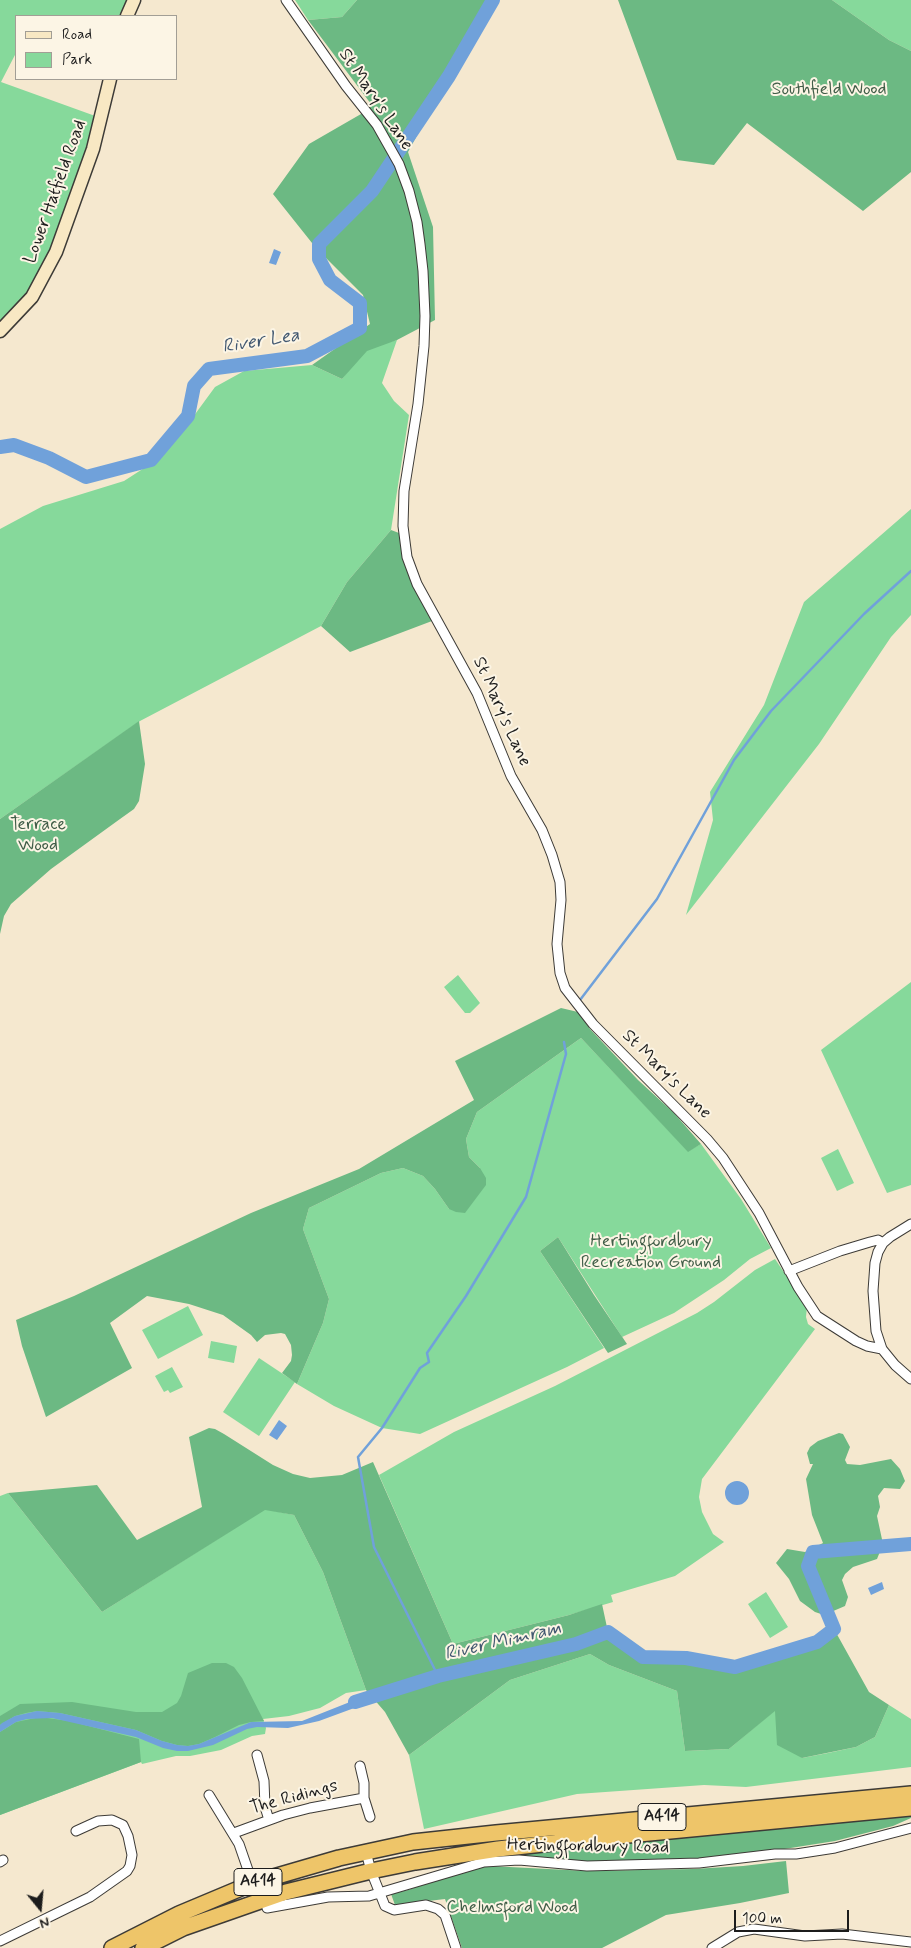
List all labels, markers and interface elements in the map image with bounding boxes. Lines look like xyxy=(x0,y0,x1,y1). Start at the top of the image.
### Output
legend xyxy=(15,15,178,80)
text: Road xyxy=(62,25,92,45)
street label: St Mary's Lane xyxy=(333,45,417,155)
text: Park xyxy=(62,50,92,70)
park label: Southfield Wood xyxy=(771,79,887,101)
street label: Lower Hatfield Road xyxy=(20,117,92,267)
water label: River Lea xyxy=(221,325,301,359)
street label: St Mary's Lane xyxy=(467,654,535,770)
park label: Terrace Wood xyxy=(10,814,66,856)
street label: St Mary's Lane xyxy=(617,1026,715,1124)
park label: Hertingfordbury Recreation Ground xyxy=(581,1231,721,1274)
water label: River Mimram xyxy=(442,1618,564,1666)
street label: The Ridings xyxy=(248,1776,340,1820)
road number: A414 xyxy=(638,1804,686,1830)
street label: Hertingfordbury Road xyxy=(507,1835,669,1859)
road number: A414 xyxy=(234,1868,282,1895)
north arrow xyxy=(15,1883,65,1933)
park label: Chelmsford Wood xyxy=(446,1897,578,1919)
scale bar xyxy=(736,1900,851,1932)
text: 100 m xyxy=(742,1909,782,1929)
text: N xyxy=(37,1912,51,1932)

